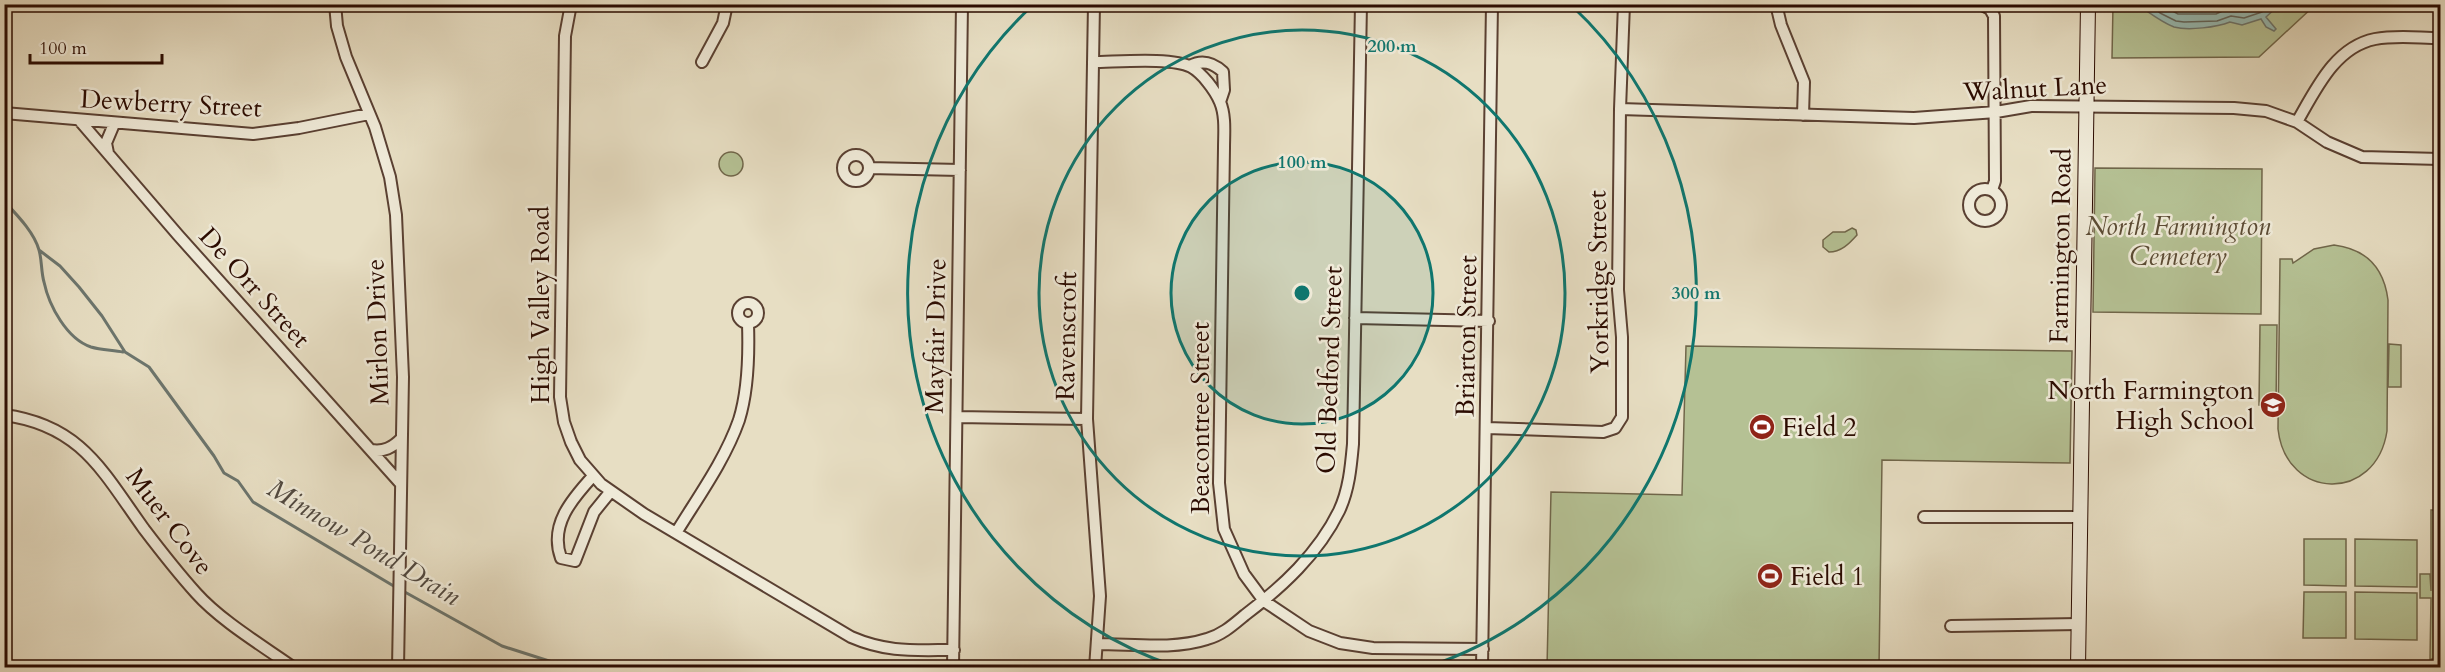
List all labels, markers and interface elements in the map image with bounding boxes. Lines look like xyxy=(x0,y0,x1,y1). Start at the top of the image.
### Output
scale bar xyxy=(30,27,162,65)
text: 200 m xyxy=(1367,34,1417,59)
text: 100 m xyxy=(39,36,87,61)
street label: Walnut Lane xyxy=(1961,67,2108,110)
street label: Dewberry Street xyxy=(79,81,263,126)
street label: Farmington Road xyxy=(2041,148,2080,344)
text: 100 m xyxy=(1277,150,1327,175)
street label: Yorkridge Street xyxy=(1579,190,1618,374)
street label: High Valley Road xyxy=(523,206,558,404)
park label: North Farmington Cemetery xyxy=(2085,209,2271,274)
street label: De Orr Street xyxy=(191,220,318,355)
street label: Briarton Street xyxy=(1448,255,1485,417)
street label: Mirlon Drive xyxy=(357,258,398,406)
street label: Mayfair Drive xyxy=(917,258,954,414)
street label: Old Bedford Street xyxy=(1308,265,1351,475)
street label: Ravenscroft xyxy=(1048,271,1085,401)
text: 300 m xyxy=(1671,281,1721,306)
centre of rings xyxy=(1292,283,1312,303)
street label: Beacontree Street xyxy=(1183,322,1218,514)
place label: North Farmington High School xyxy=(2048,373,2254,438)
school or university icon: North Farmington High School xyxy=(2258,390,2288,420)
place label: Field 2 xyxy=(1782,410,1857,445)
sports icon: Field 2 xyxy=(1747,412,1777,442)
street label: Muer Cove xyxy=(118,460,221,582)
water label: Minnow Pond Drain xyxy=(260,470,467,615)
place label: Field 1 xyxy=(1790,559,1865,594)
sports icon: Field 1 xyxy=(1755,561,1785,591)

